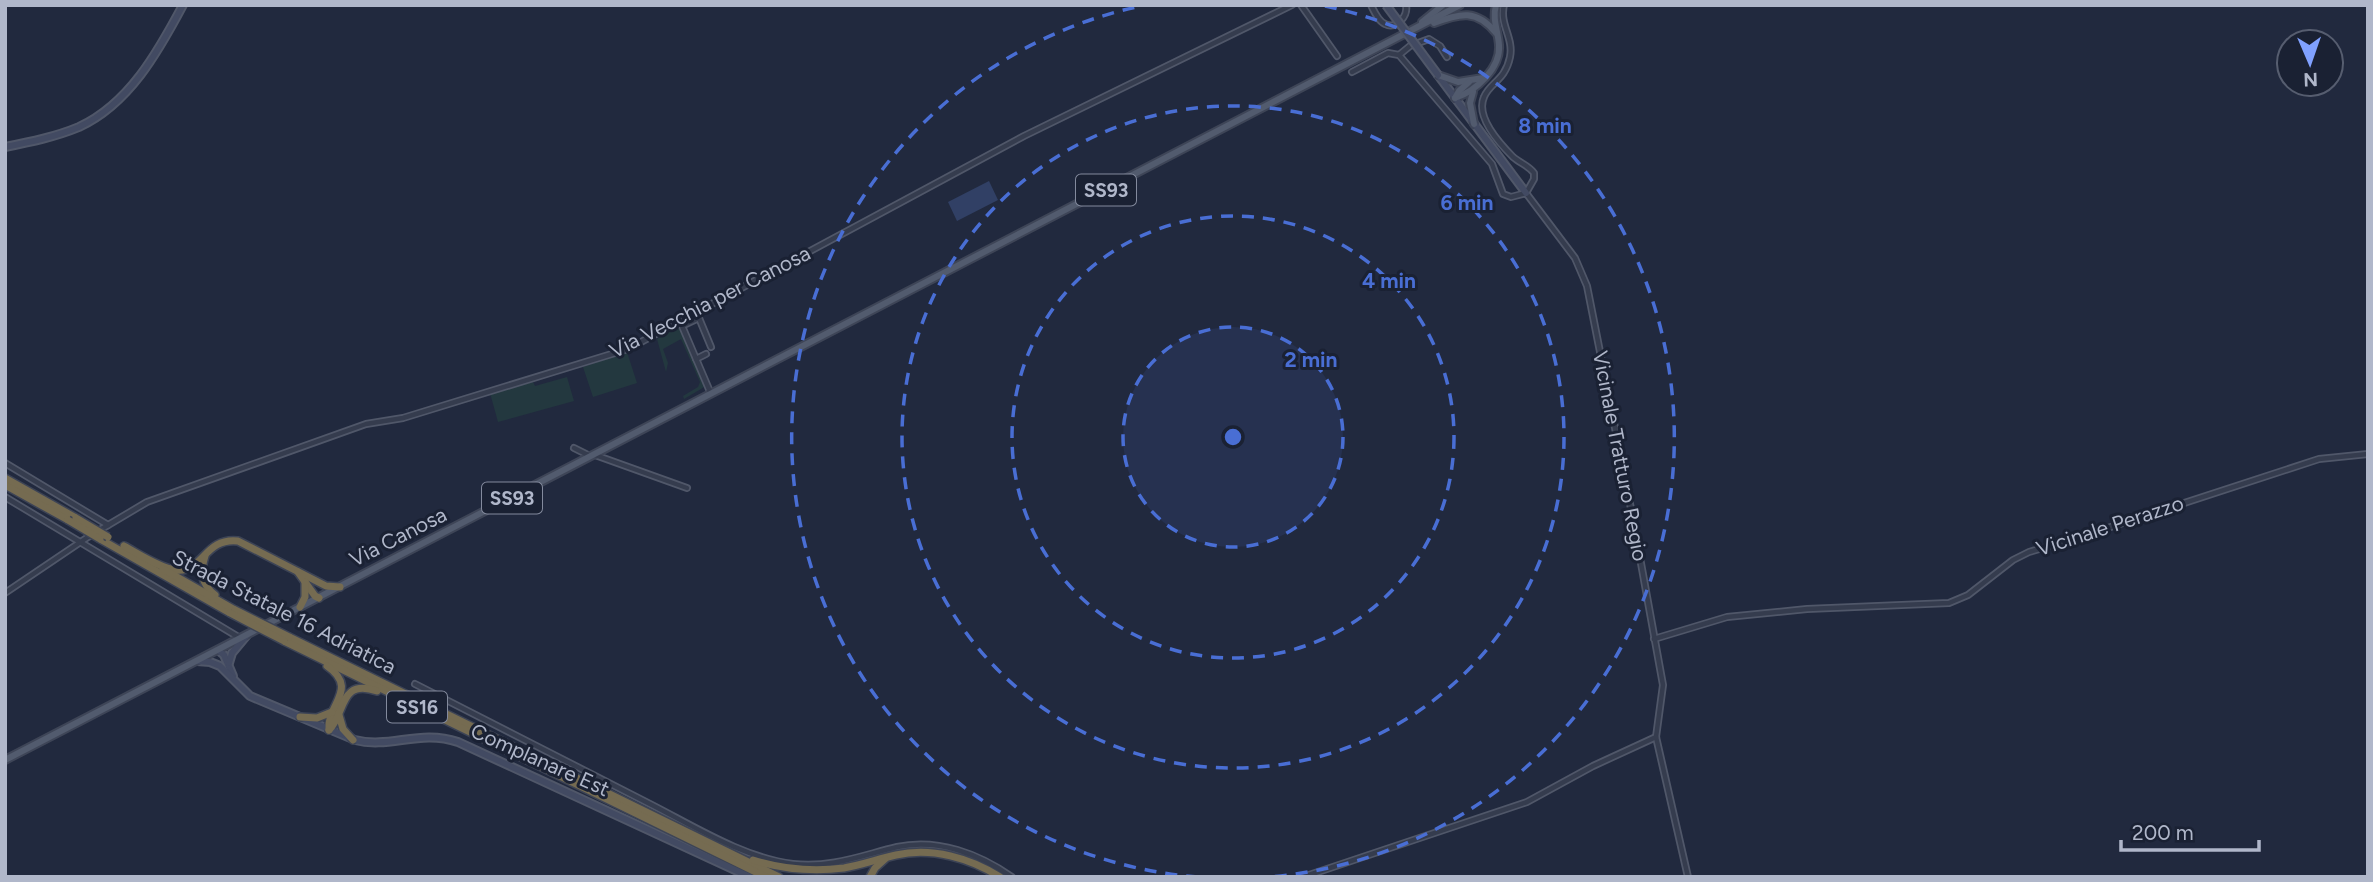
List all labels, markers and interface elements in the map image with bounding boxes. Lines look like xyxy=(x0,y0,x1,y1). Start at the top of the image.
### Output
north arrow xyxy=(2275,28,2345,98)
text: N xyxy=(2303,68,2318,91)
text: 8 min xyxy=(1518,113,1572,138)
road number: SS93 xyxy=(1076,174,1136,206)
text: 6 min xyxy=(1441,190,1493,215)
street label: Via Vecchia per Canosa xyxy=(605,240,814,363)
text: 4 min xyxy=(1362,268,1416,293)
text: 2 min xyxy=(1285,347,1337,372)
street label: Vicinale Tratturo Regio xyxy=(1588,349,1653,563)
centre of rings xyxy=(1221,425,1245,449)
road number: SS93 xyxy=(482,482,542,513)
street label: Vicinale Perazzo xyxy=(2033,490,2187,561)
street label: Via Canosa xyxy=(345,501,450,572)
street label: Strada Statale 16 Adriatica xyxy=(168,544,400,679)
road number: SS16 xyxy=(387,692,447,722)
street label: Complanare Est xyxy=(467,718,614,801)
scale bar xyxy=(2121,808,2259,852)
text: 200 m xyxy=(2132,820,2194,845)

